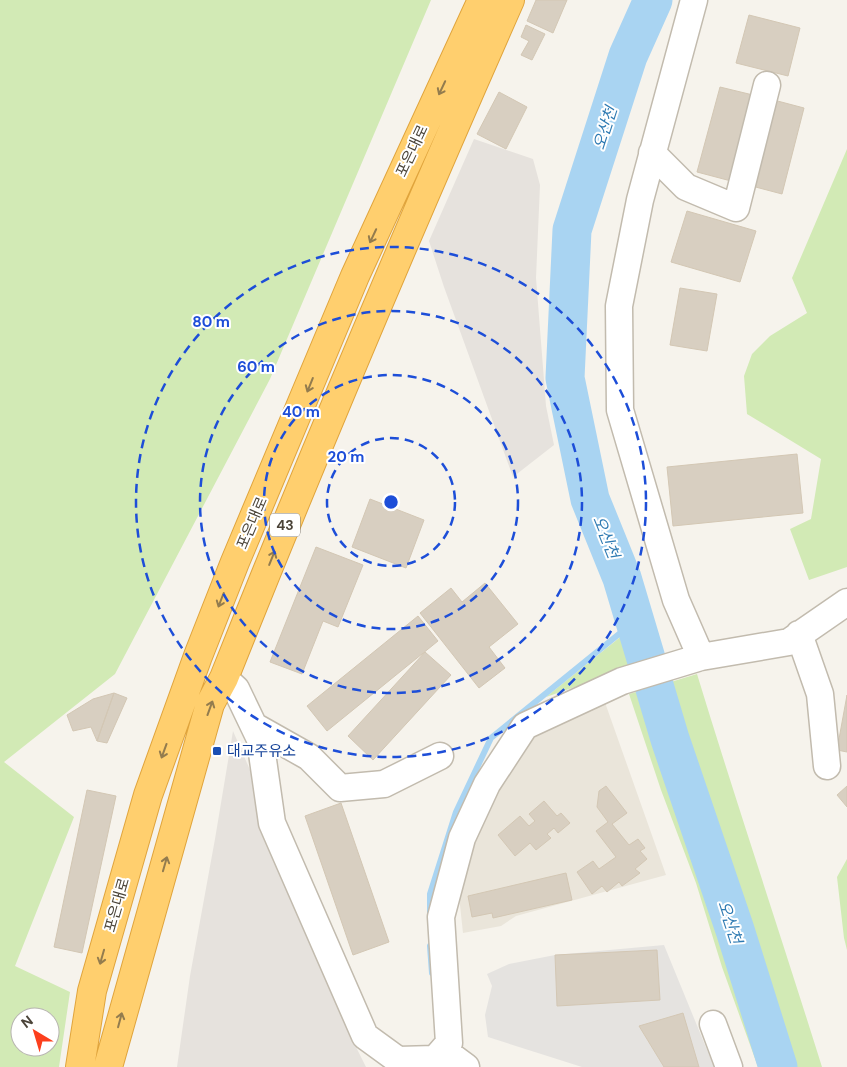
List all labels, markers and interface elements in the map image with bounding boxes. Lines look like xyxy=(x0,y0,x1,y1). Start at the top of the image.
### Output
one-way arrow xyxy=(436,80,446,95)
water label: 오산천 xyxy=(588,102,623,152)
street label: 포은대로 xyxy=(391,122,433,180)
one-way arrow xyxy=(368,228,378,243)
text: 80 m xyxy=(192,312,230,332)
text: 60 m xyxy=(237,357,275,377)
one-way arrow xyxy=(305,377,315,392)
text: 40 m xyxy=(282,402,320,422)
text: 20 m xyxy=(328,447,364,467)
centre of rings xyxy=(382,493,400,511)
street label: 포은대로 xyxy=(232,494,272,552)
water label: 오산천 xyxy=(588,513,625,564)
road number: 43 xyxy=(270,514,300,536)
one-way arrow xyxy=(268,551,278,566)
one-way arrow xyxy=(215,592,225,607)
one-way arrow xyxy=(206,700,215,716)
place label: 대교주유소 xyxy=(227,741,296,761)
one-way arrow xyxy=(159,743,168,759)
marker: 대교주유소 xyxy=(211,745,223,757)
one-way arrow xyxy=(160,856,170,872)
street label: 포은대로 xyxy=(100,876,134,934)
water label: 오산천 xyxy=(713,898,748,948)
one-way arrow xyxy=(96,949,106,965)
north arrow xyxy=(10,1007,60,1057)
text: N xyxy=(17,1012,37,1032)
one-way arrow xyxy=(116,1012,126,1028)

